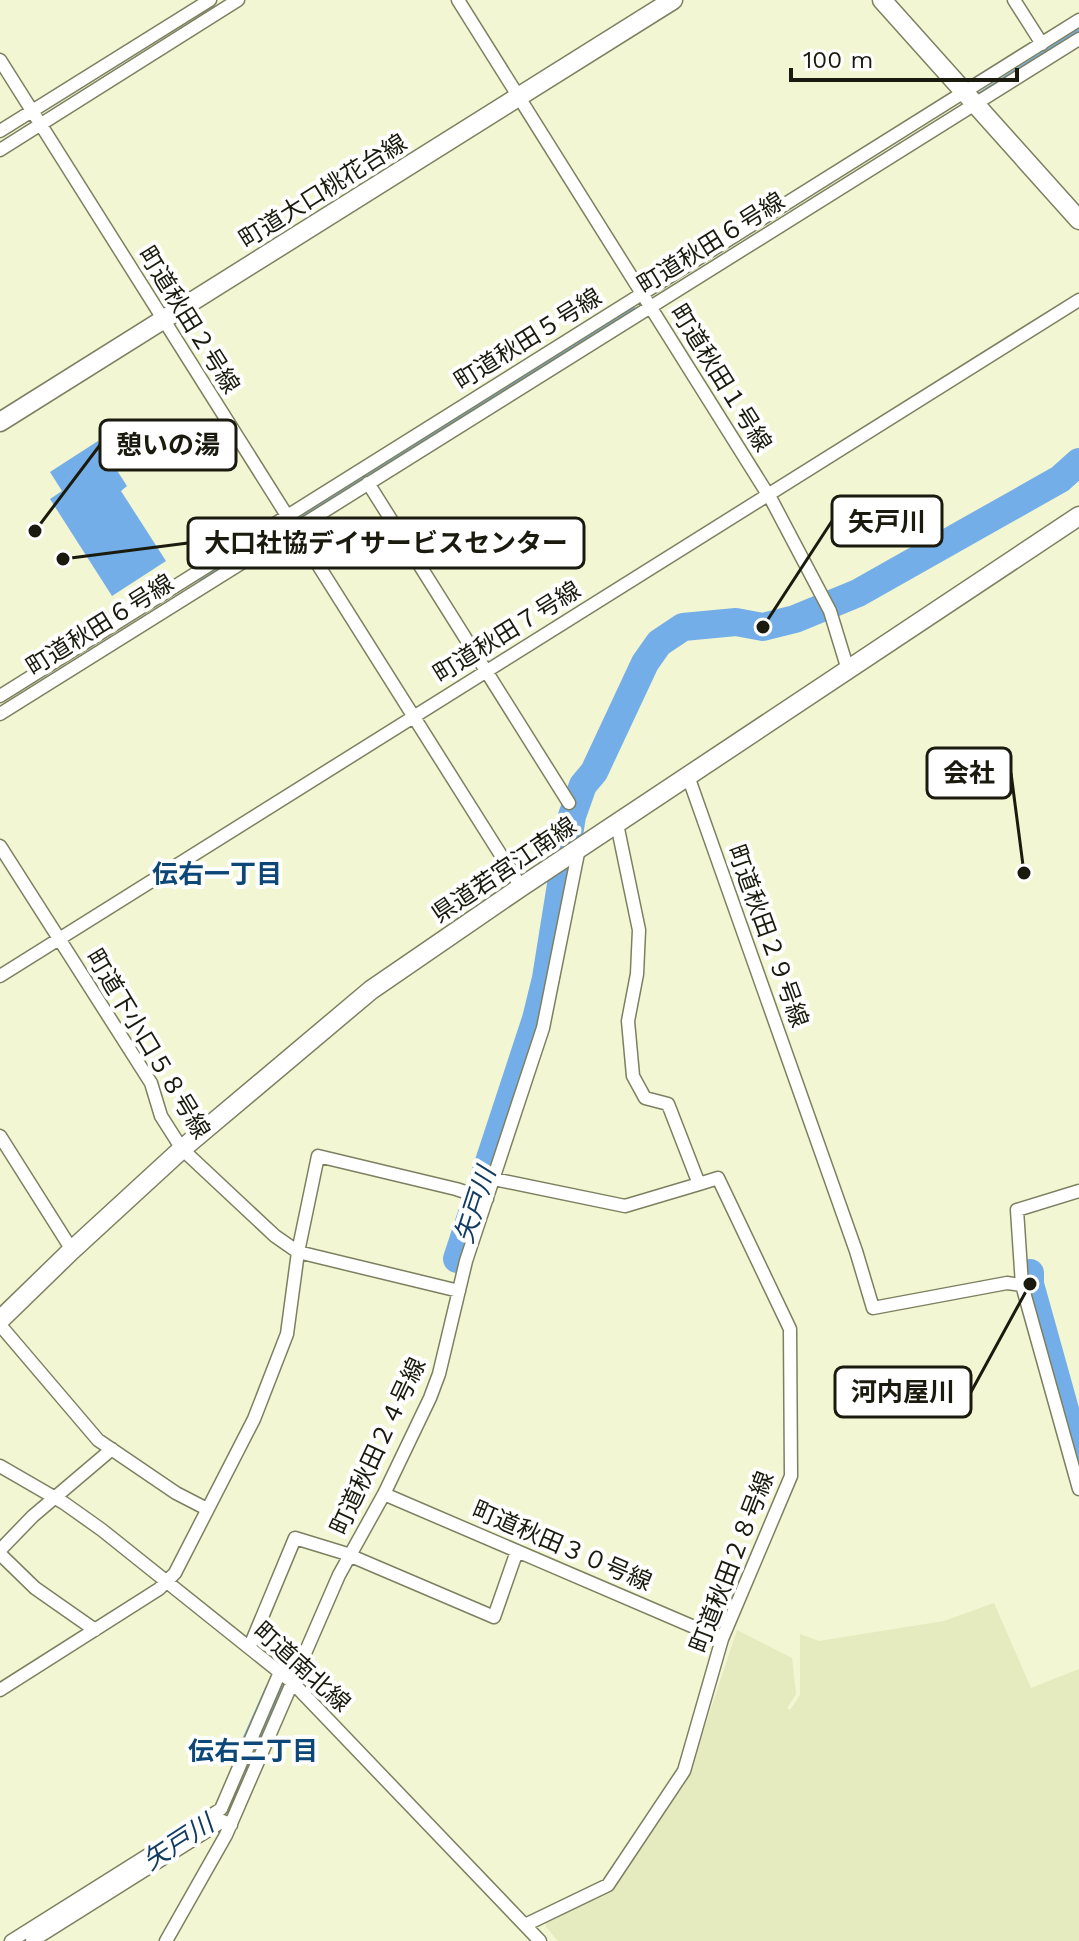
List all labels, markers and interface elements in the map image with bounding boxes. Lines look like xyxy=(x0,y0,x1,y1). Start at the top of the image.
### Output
scale bar xyxy=(791,32,1017,82)
text: 100 m xyxy=(803,46,873,74)
street label: 町道大口桃花台線 xyxy=(234,128,412,254)
street label: 町道秋田６号線 xyxy=(632,187,790,299)
street label: 町道秋田２号線 xyxy=(133,241,245,399)
street label: 町道秋田５号線 xyxy=(449,283,607,395)
street label: 町道秋田１号線 xyxy=(665,299,777,457)
callout: 憩いの湯 xyxy=(100,420,236,470)
text: 憩いの湯 xyxy=(116,430,220,460)
callout: 矢戸川 xyxy=(832,496,942,546)
text: 矢戸川 xyxy=(848,507,926,537)
callout: 大口社協デイサービスセンター xyxy=(188,518,584,568)
text: 大口社協デイサービスセンター xyxy=(204,528,568,558)
street label: 町道秋田６号線 xyxy=(21,569,179,681)
street label: 町道秋田７号線 xyxy=(428,576,586,688)
callout: 会社 xyxy=(927,748,1011,798)
text: 会社 xyxy=(943,758,995,788)
street label: 県道若宮江南線 xyxy=(427,811,581,929)
street label: 町道秋田２９号線 xyxy=(722,841,814,1031)
district label: 伝右一丁目 xyxy=(152,859,282,889)
street label: 町道下小口５８号線 xyxy=(80,944,216,1144)
water label: 矢戸川 xyxy=(449,1160,502,1247)
street label: 町道秋田２４号線 xyxy=(325,1353,431,1539)
callout: 河内屋川 xyxy=(835,1367,971,1417)
text: 河内屋川 xyxy=(851,1377,955,1407)
street label: 町道秋田２８号線 xyxy=(685,1467,779,1657)
street label: 町道秋田３０号線 xyxy=(468,1496,656,1596)
street label: 町道南北線 xyxy=(248,1616,356,1718)
district label: 伝右二丁目 xyxy=(188,1736,318,1766)
water label: 矢戸川 xyxy=(137,1807,221,1876)

